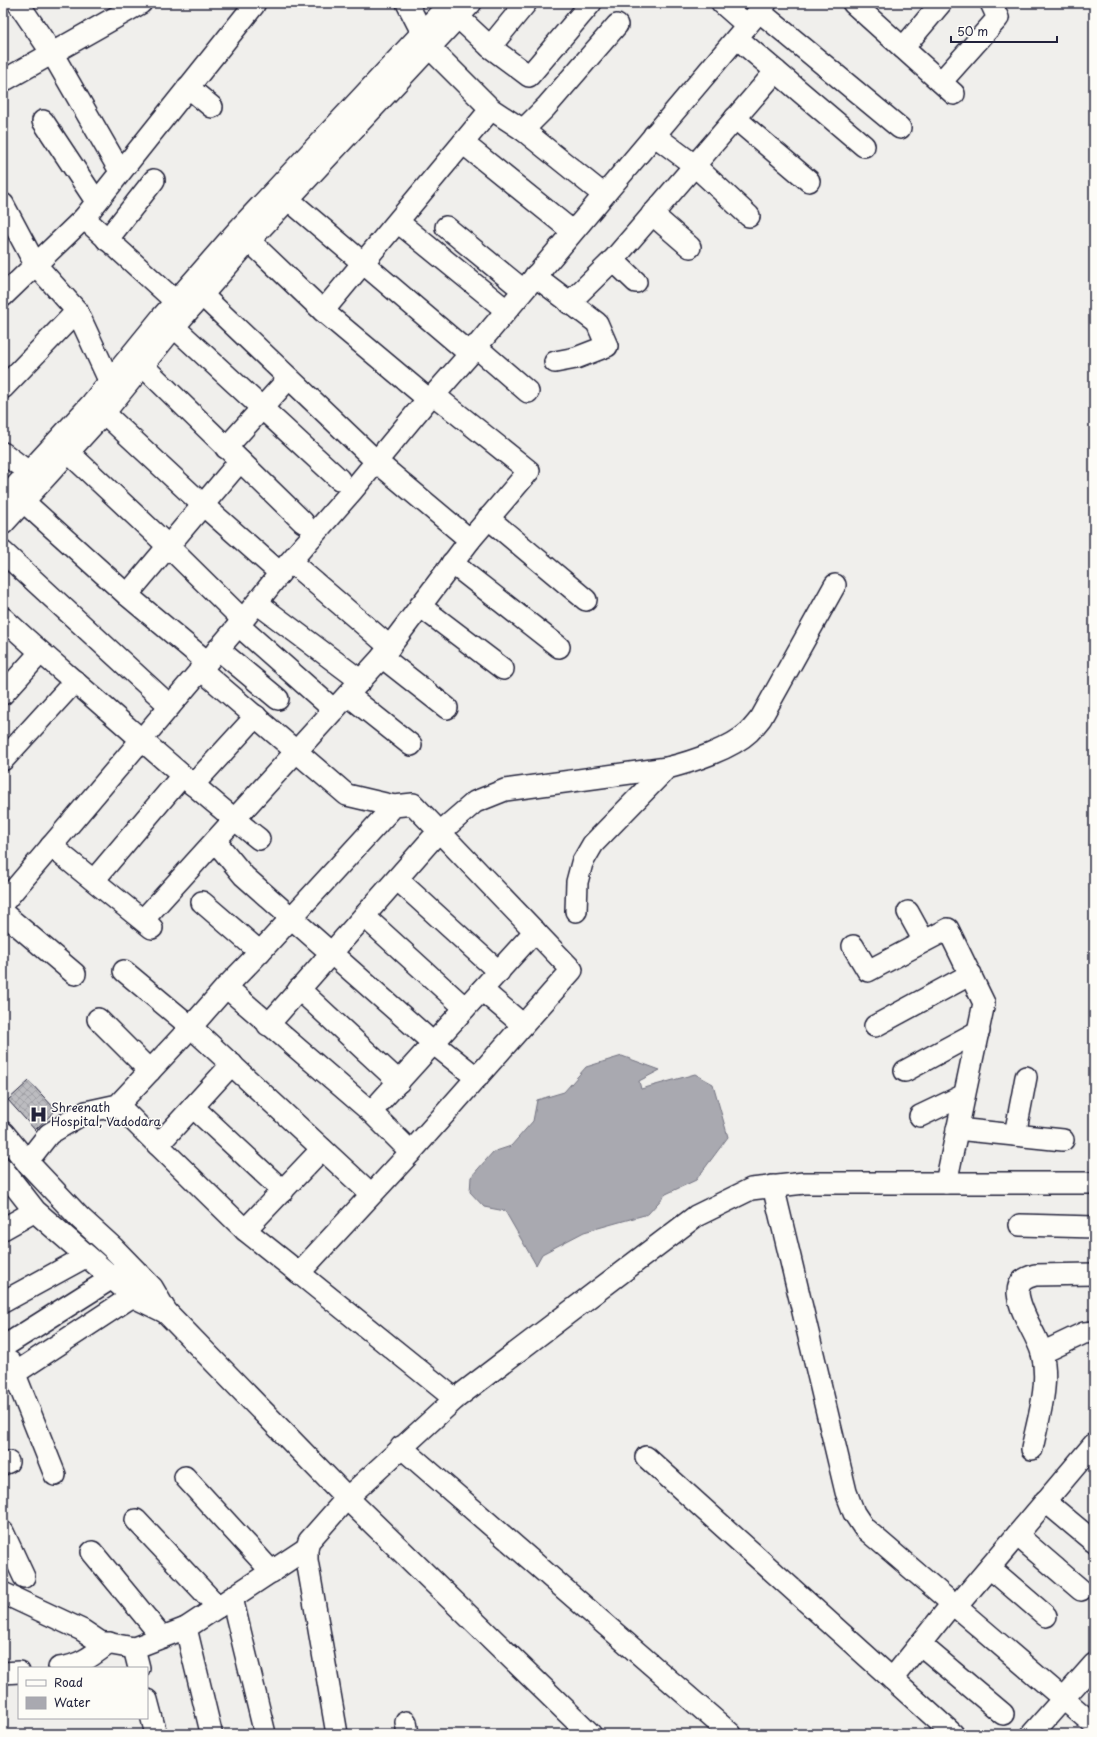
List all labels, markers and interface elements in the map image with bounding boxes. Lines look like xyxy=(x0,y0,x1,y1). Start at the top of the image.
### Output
scale bar xyxy=(951,18,1057,44)
text: 50 m xyxy=(957,22,988,40)
place label: Shreenath Hospital, Vadodara xyxy=(51,1098,161,1130)
hospital icon: Shreenath Hospital, Vadodara xyxy=(28,1104,48,1124)
legend xyxy=(18,1667,148,1719)
text: Road xyxy=(54,1673,83,1691)
text: Water xyxy=(54,1693,91,1711)

